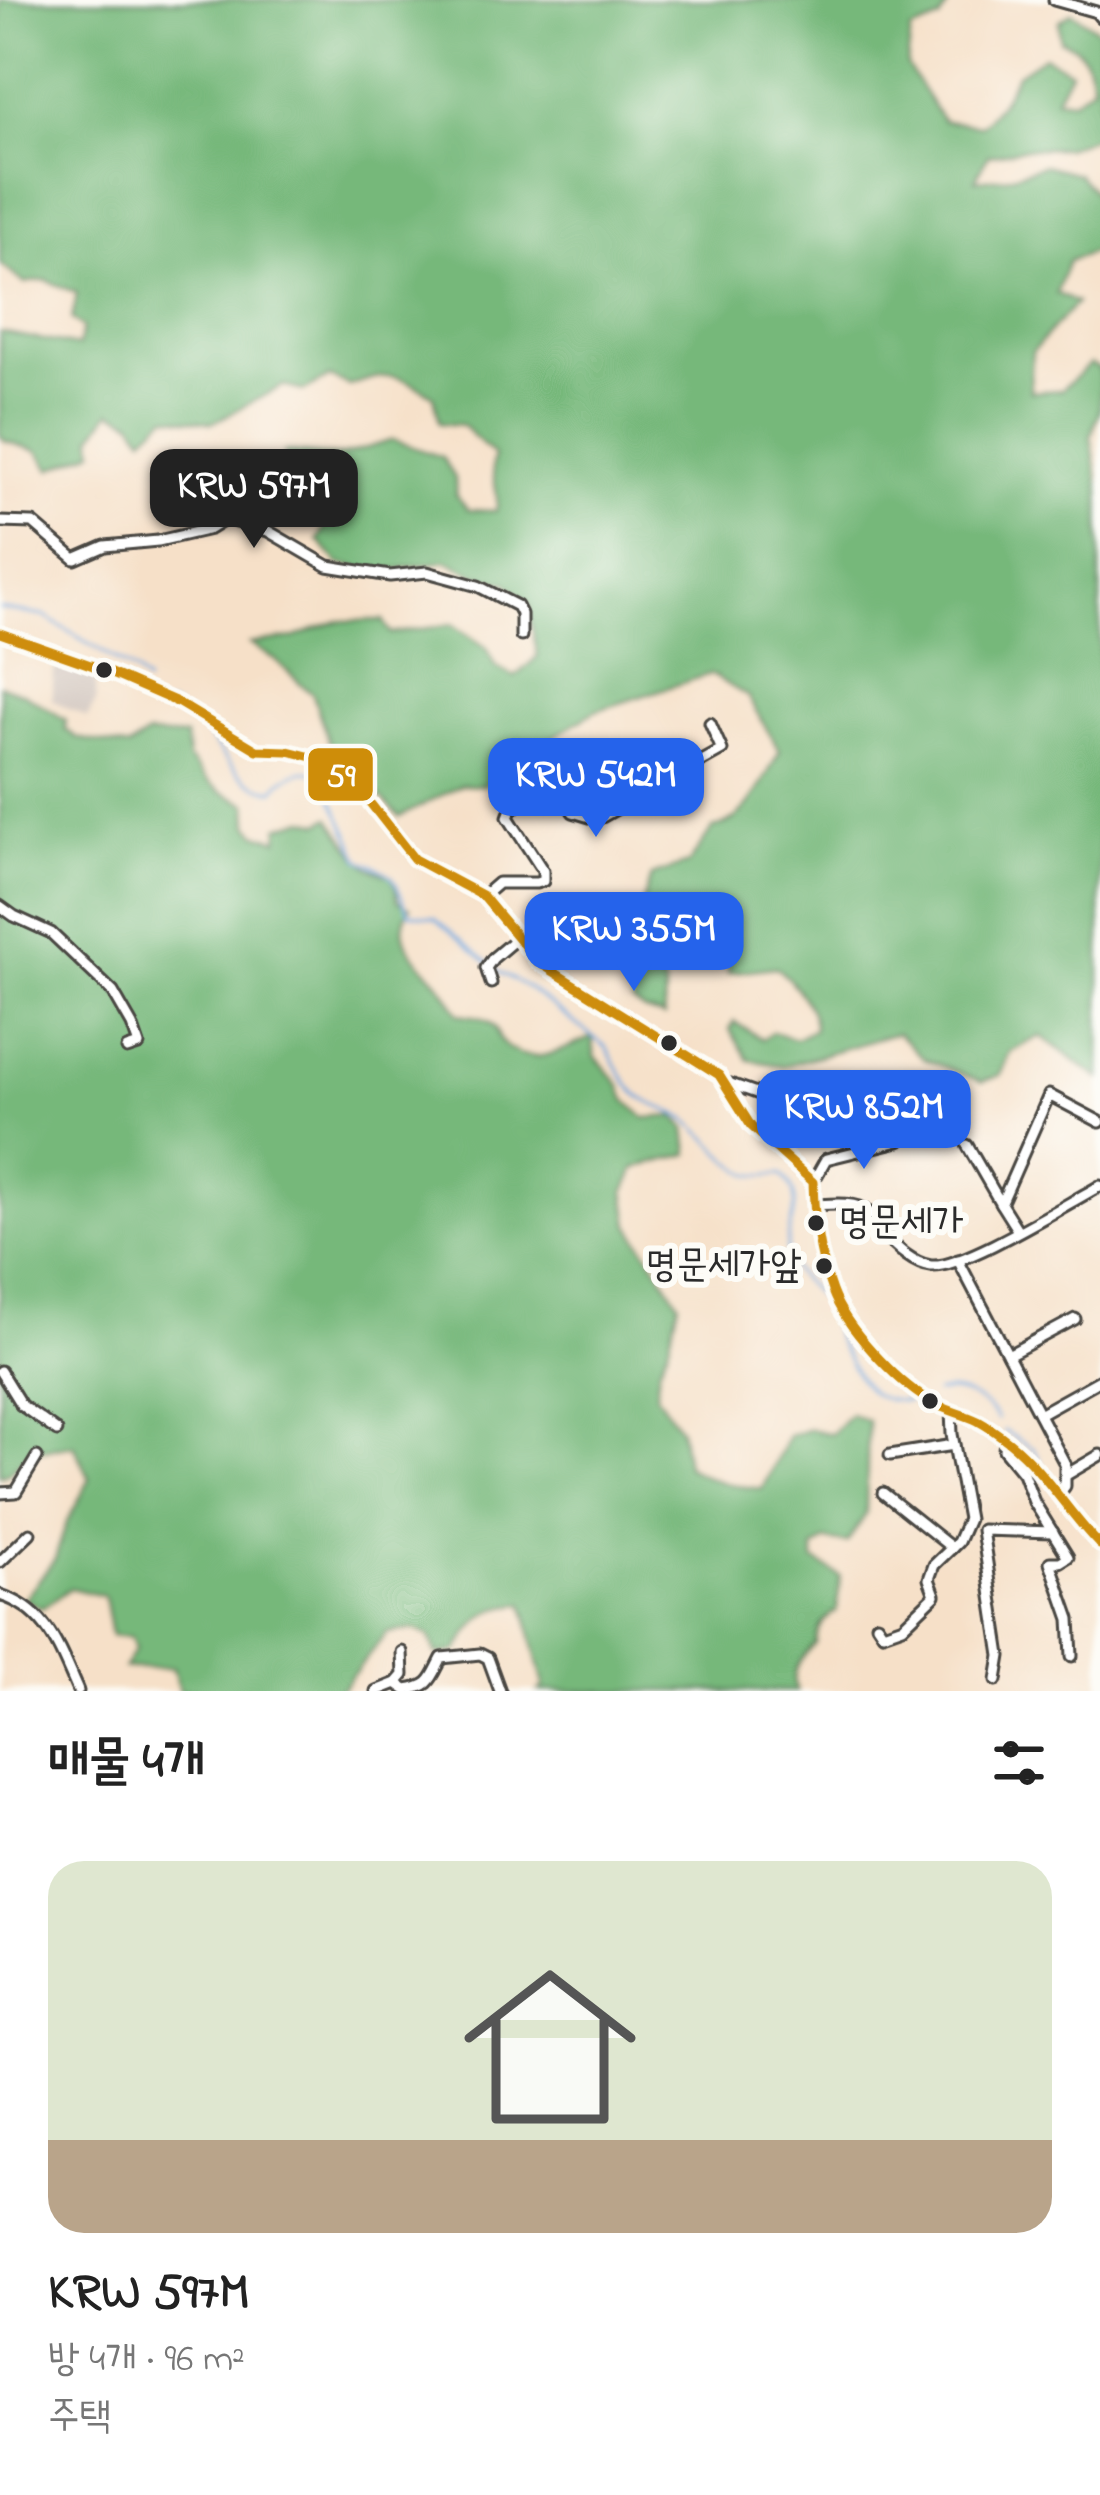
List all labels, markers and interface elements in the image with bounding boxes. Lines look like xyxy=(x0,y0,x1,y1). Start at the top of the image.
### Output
pin: KRW 597M xyxy=(130,449,378,551)
text: KRW 597M xyxy=(177,459,331,516)
unlabelled marker xyxy=(93,659,115,681)
pin: KRW 542M xyxy=(472,738,720,840)
line badge: 59 xyxy=(306,746,375,803)
text: KRW 542M xyxy=(515,748,677,805)
text: 59 xyxy=(327,754,356,802)
pin: KRW 355M xyxy=(510,892,758,994)
text: KRW 355M xyxy=(552,902,716,959)
unlabelled marker xyxy=(658,1032,680,1054)
pin: KRW 852M xyxy=(740,1070,988,1172)
text: KRW 852M xyxy=(784,1080,944,1137)
place label: 명문세가 xyxy=(838,1195,964,1252)
marker: 명문세가 xyxy=(805,1212,827,1234)
place label: 명문세가앞 xyxy=(645,1238,802,1295)
marker: 명문세가앞 xyxy=(813,1255,835,1277)
unlabelled marker xyxy=(919,1390,941,1412)
text: 매물 4개 xyxy=(48,1726,205,1801)
icon: filters xyxy=(986,1730,1052,1796)
icon: home xyxy=(442,1939,658,2155)
text: KRW 597M xyxy=(48,2257,250,2332)
text: 방 4개 · 96 m² xyxy=(48,2332,245,2389)
text: 주택 xyxy=(48,2389,111,2446)

